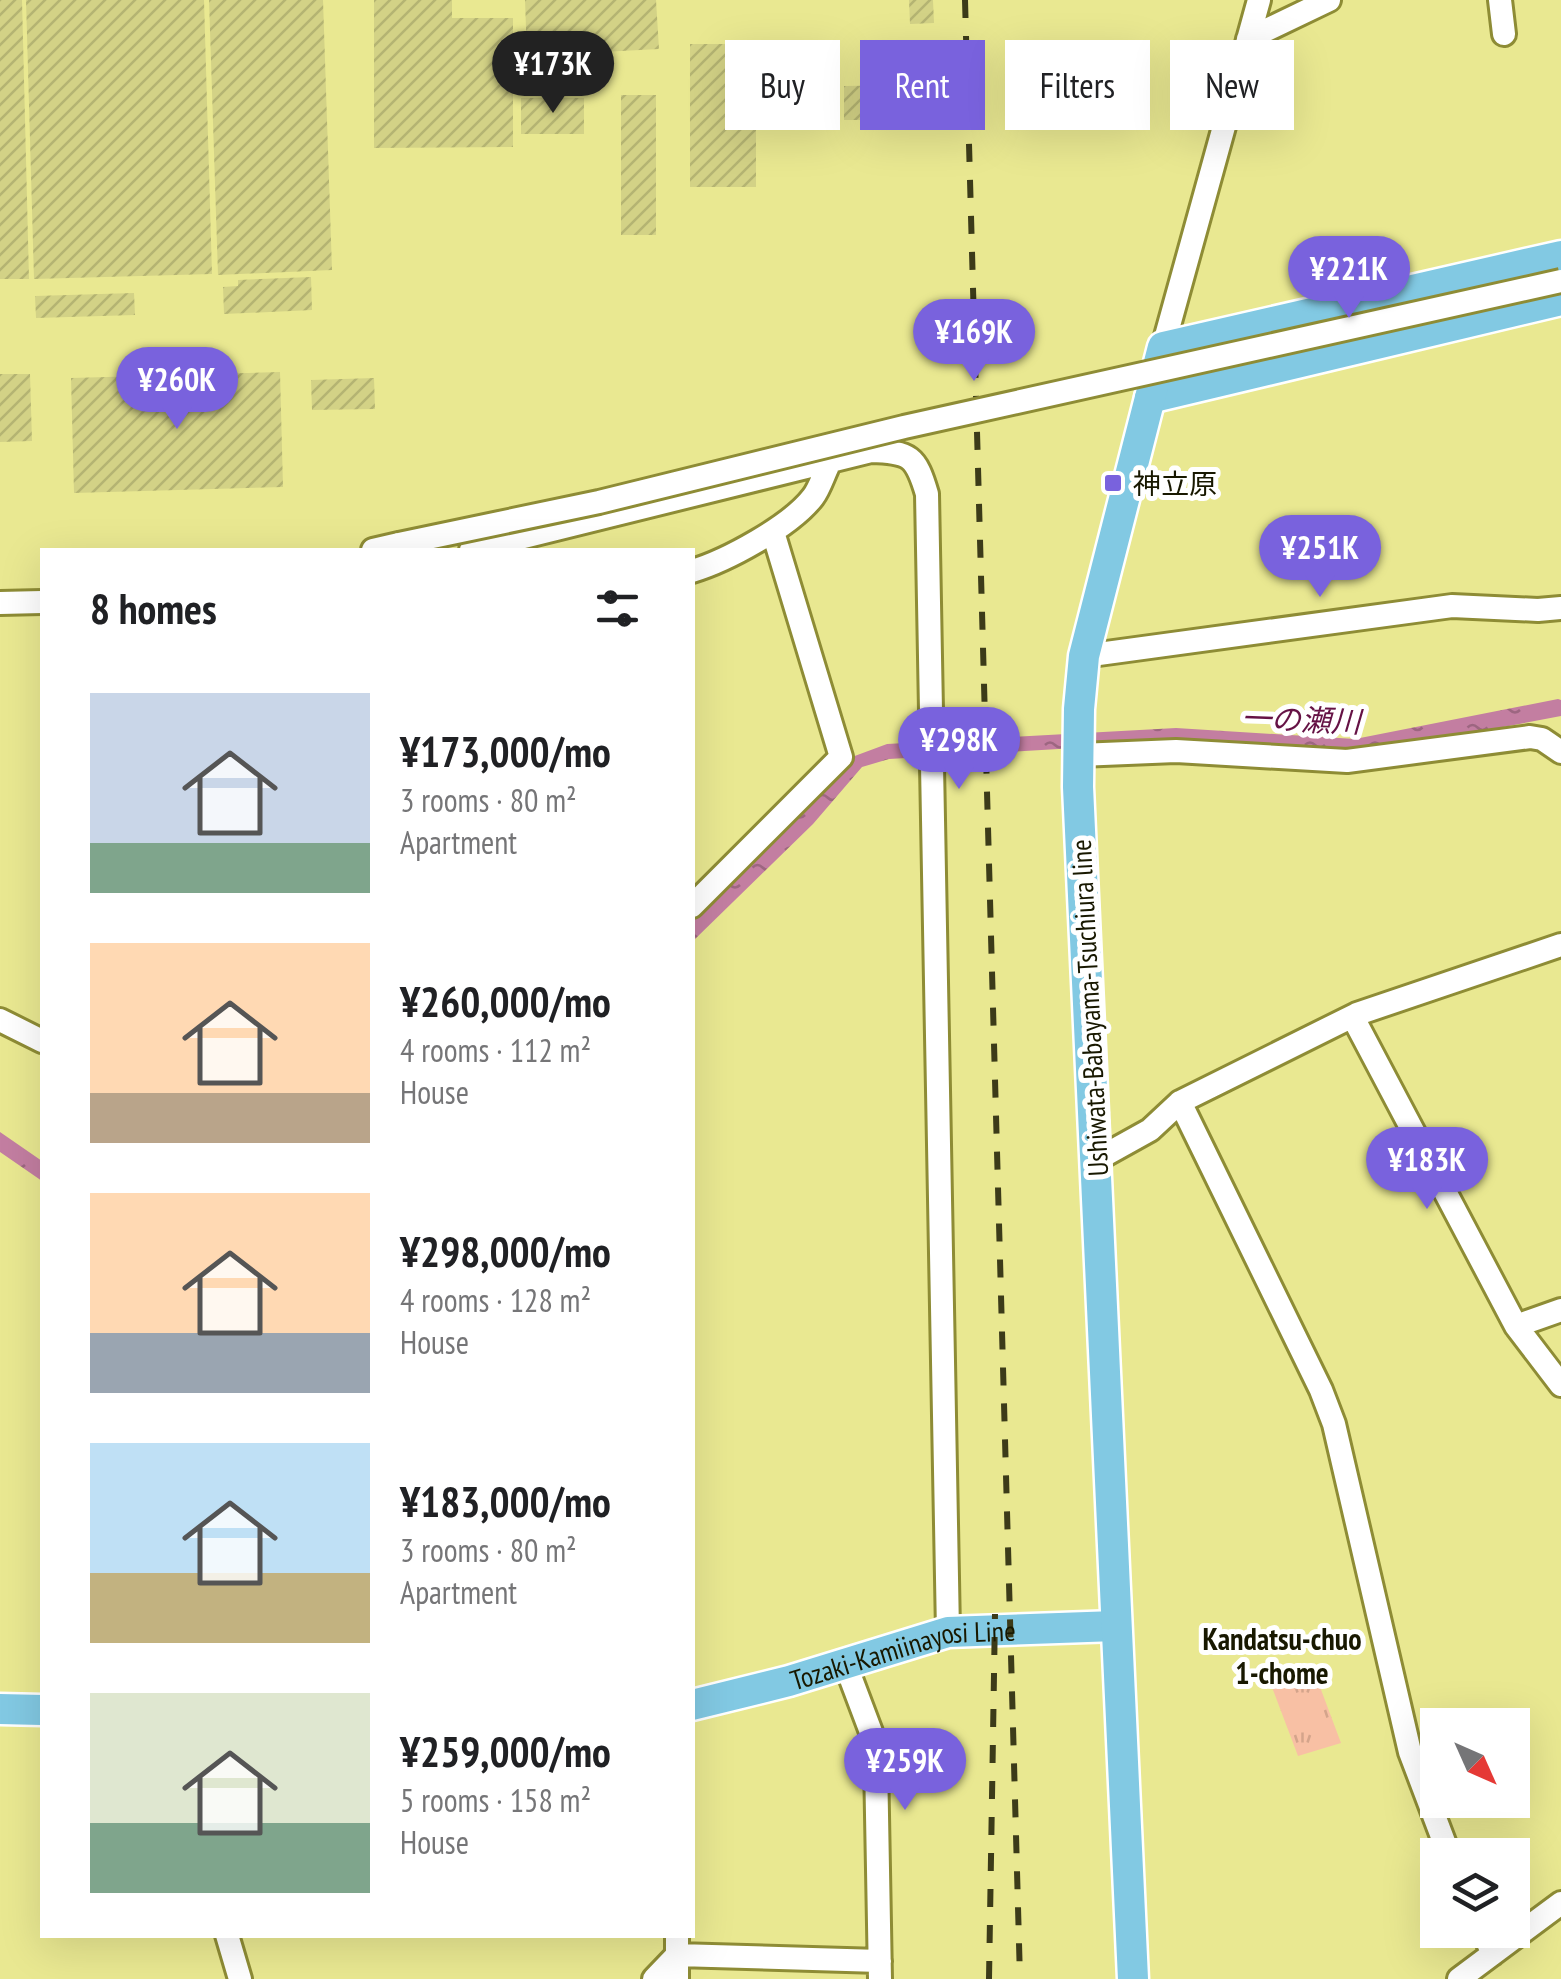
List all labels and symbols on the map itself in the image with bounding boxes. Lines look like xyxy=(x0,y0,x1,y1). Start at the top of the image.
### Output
pin: ¥173K xyxy=(483,31,623,116)
pin: ¥221K xyxy=(1279,236,1419,321)
pin: ¥169K xyxy=(904,299,1044,384)
pin: ¥260K xyxy=(107,347,247,432)
place label: 神立原 xyxy=(1133,465,1217,502)
marker: 神立原 xyxy=(1102,472,1124,494)
pin: ¥251K xyxy=(1250,515,1390,600)
water label: 一の瀬川 xyxy=(1240,697,1365,741)
pin: ¥298K xyxy=(889,707,1029,792)
street label: Ushiwata-Babayama-Tsuchiura line xyxy=(1062,839,1116,1177)
pin: ¥183K xyxy=(1357,1127,1497,1212)
street label: Tozaki-Kamiinayosi Line xyxy=(786,1611,1016,1698)
district label: Kandatsu-chuo 1-chome xyxy=(1203,1619,1362,1692)
north arrow xyxy=(1420,1708,1530,1818)
pin: ¥259K xyxy=(835,1728,975,1813)

